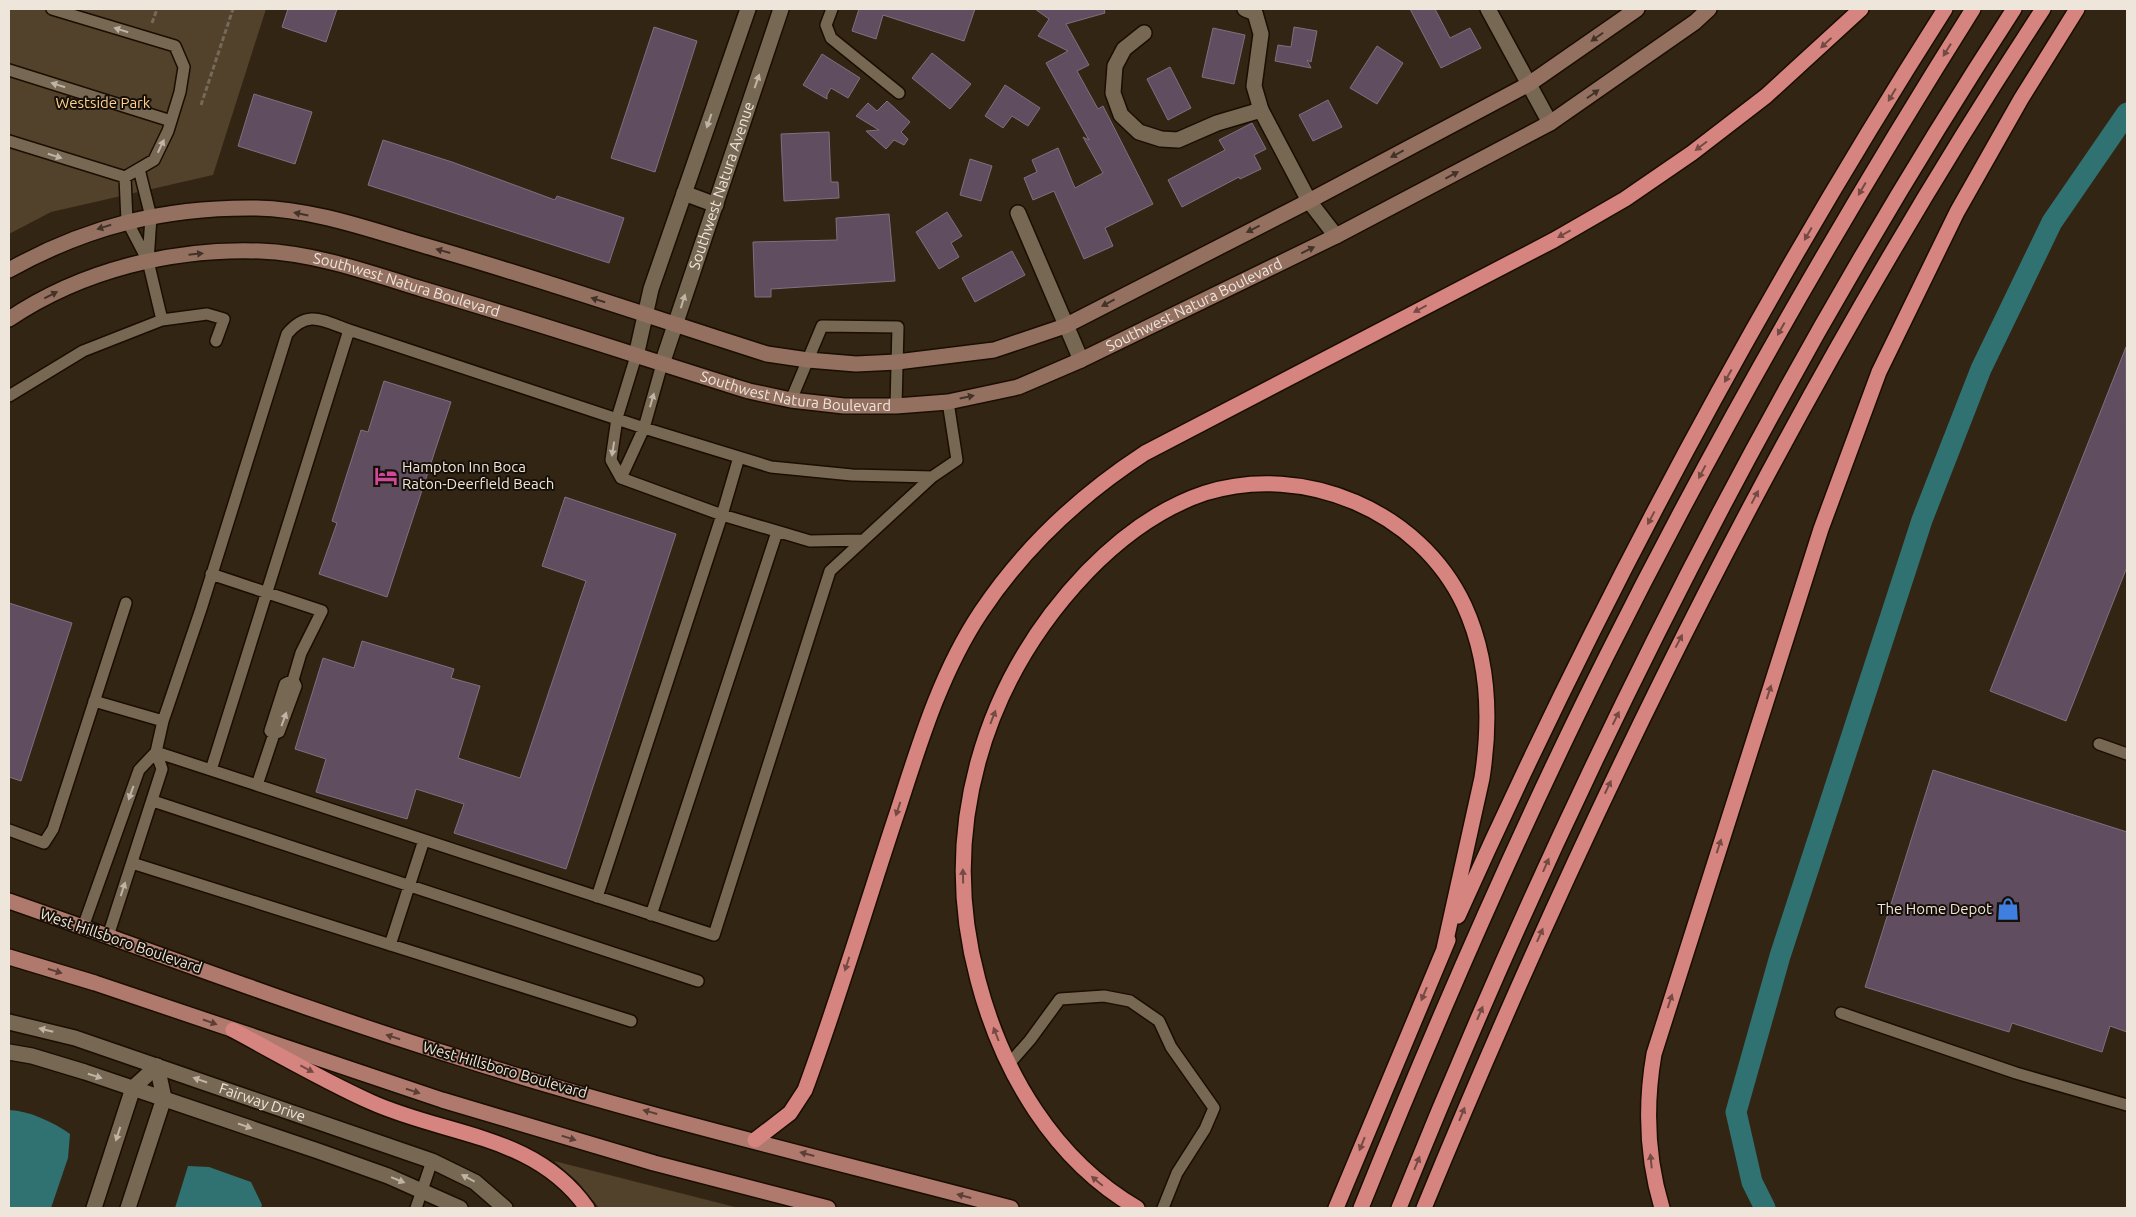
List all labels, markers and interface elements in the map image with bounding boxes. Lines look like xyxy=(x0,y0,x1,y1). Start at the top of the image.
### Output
one-way arrow xyxy=(113,25,128,33)
one-way arrow xyxy=(1590,32,1604,42)
one-way arrow xyxy=(1820,37,1832,49)
one-way arrow xyxy=(1942,43,1952,57)
one-way arrow xyxy=(753,73,761,88)
one-way arrow xyxy=(50,81,65,89)
one-way arrow xyxy=(1887,88,1896,101)
one-way arrow xyxy=(1586,89,1599,99)
park label: Westside Park xyxy=(56,94,151,111)
street label: Southwest Natura Avenue xyxy=(685,100,757,272)
one-way arrow xyxy=(705,114,713,129)
one-way arrow xyxy=(157,139,165,153)
one-way arrow xyxy=(1695,141,1708,152)
one-way arrow xyxy=(1389,150,1404,158)
one-way arrow xyxy=(48,152,63,160)
one-way arrow xyxy=(1445,171,1460,179)
one-way arrow xyxy=(1858,182,1867,195)
one-way arrow xyxy=(293,209,309,217)
one-way arrow xyxy=(96,224,111,232)
one-way arrow xyxy=(1245,225,1260,233)
one-way arrow xyxy=(1804,228,1813,241)
one-way arrow xyxy=(1557,230,1572,238)
one-way arrow xyxy=(436,246,451,254)
one-way arrow xyxy=(1301,246,1315,254)
street label: Southwest Natura Boulevard xyxy=(312,249,502,320)
one-way arrow xyxy=(189,250,205,258)
street label: Southwest Natura Boulevard xyxy=(1103,255,1285,355)
one-way arrow xyxy=(44,291,58,299)
one-way arrow xyxy=(680,294,687,309)
one-way arrow xyxy=(591,296,606,303)
one-way arrow xyxy=(1101,299,1115,307)
one-way arrow xyxy=(1413,305,1428,313)
one-way arrow xyxy=(1777,322,1785,337)
street label: Southwest Natura Boulevard xyxy=(698,367,891,414)
one-way arrow xyxy=(1724,368,1732,383)
one-way arrow xyxy=(648,393,656,408)
one-way arrow xyxy=(960,393,976,401)
one-way arrow xyxy=(608,441,616,457)
place label: Hampton Inn Boca Raton-Deerfield Beach xyxy=(402,458,554,492)
hotel icon: Hampton Inn Boca Raton-Deerfield Beach xyxy=(373,463,399,489)
one-way arrow xyxy=(1698,464,1706,479)
one-way arrow xyxy=(1751,490,1759,505)
one-way arrow xyxy=(1647,511,1655,526)
one-way arrow xyxy=(1675,634,1684,648)
one-way arrow xyxy=(1765,684,1773,699)
one-way arrow xyxy=(989,710,997,724)
one-way arrow xyxy=(280,711,288,726)
one-way arrow xyxy=(1612,711,1620,725)
one-way arrow xyxy=(1604,780,1612,794)
one-way arrow xyxy=(127,786,135,801)
one-way arrow xyxy=(894,802,901,817)
one-way arrow xyxy=(1716,839,1724,854)
one-way arrow xyxy=(1543,858,1551,872)
one-way arrow xyxy=(959,868,967,884)
one-way arrow xyxy=(120,882,127,897)
shop icon: The Home Depot xyxy=(1995,896,2021,922)
place label: The Home Depot xyxy=(1877,900,1992,917)
street label: West Hillsboro Boulevard xyxy=(38,905,204,976)
one-way arrow xyxy=(1536,928,1544,942)
one-way arrow xyxy=(843,956,851,971)
one-way arrow xyxy=(48,968,63,976)
one-way arrow xyxy=(1420,987,1428,1001)
one-way arrow xyxy=(1666,994,1674,1009)
one-way arrow xyxy=(1476,1006,1484,1020)
one-way arrow xyxy=(202,1019,217,1026)
one-way arrow xyxy=(38,1025,53,1033)
one-way arrow xyxy=(992,1026,1000,1041)
one-way arrow xyxy=(385,1033,400,1041)
street label: West Hillsboro Boulevard xyxy=(421,1038,589,1101)
one-way arrow xyxy=(300,1065,314,1073)
one-way arrow xyxy=(88,1072,103,1080)
one-way arrow xyxy=(192,1076,207,1084)
street label: Fairway Drive xyxy=(217,1079,308,1125)
one-way arrow xyxy=(406,1087,421,1095)
one-way arrow xyxy=(1459,1107,1466,1122)
one-way arrow xyxy=(642,1108,657,1116)
one-way arrow xyxy=(238,1122,253,1130)
one-way arrow xyxy=(113,1127,121,1142)
one-way arrow xyxy=(562,1135,577,1143)
one-way arrow xyxy=(1358,1137,1366,1152)
one-way arrow xyxy=(799,1150,814,1158)
one-way arrow xyxy=(1647,1152,1655,1168)
one-way arrow xyxy=(1414,1156,1422,1170)
one-way arrow xyxy=(460,1174,475,1182)
one-way arrow xyxy=(1091,1175,1104,1186)
one-way arrow xyxy=(391,1177,405,1185)
one-way arrow xyxy=(956,1191,971,1199)

